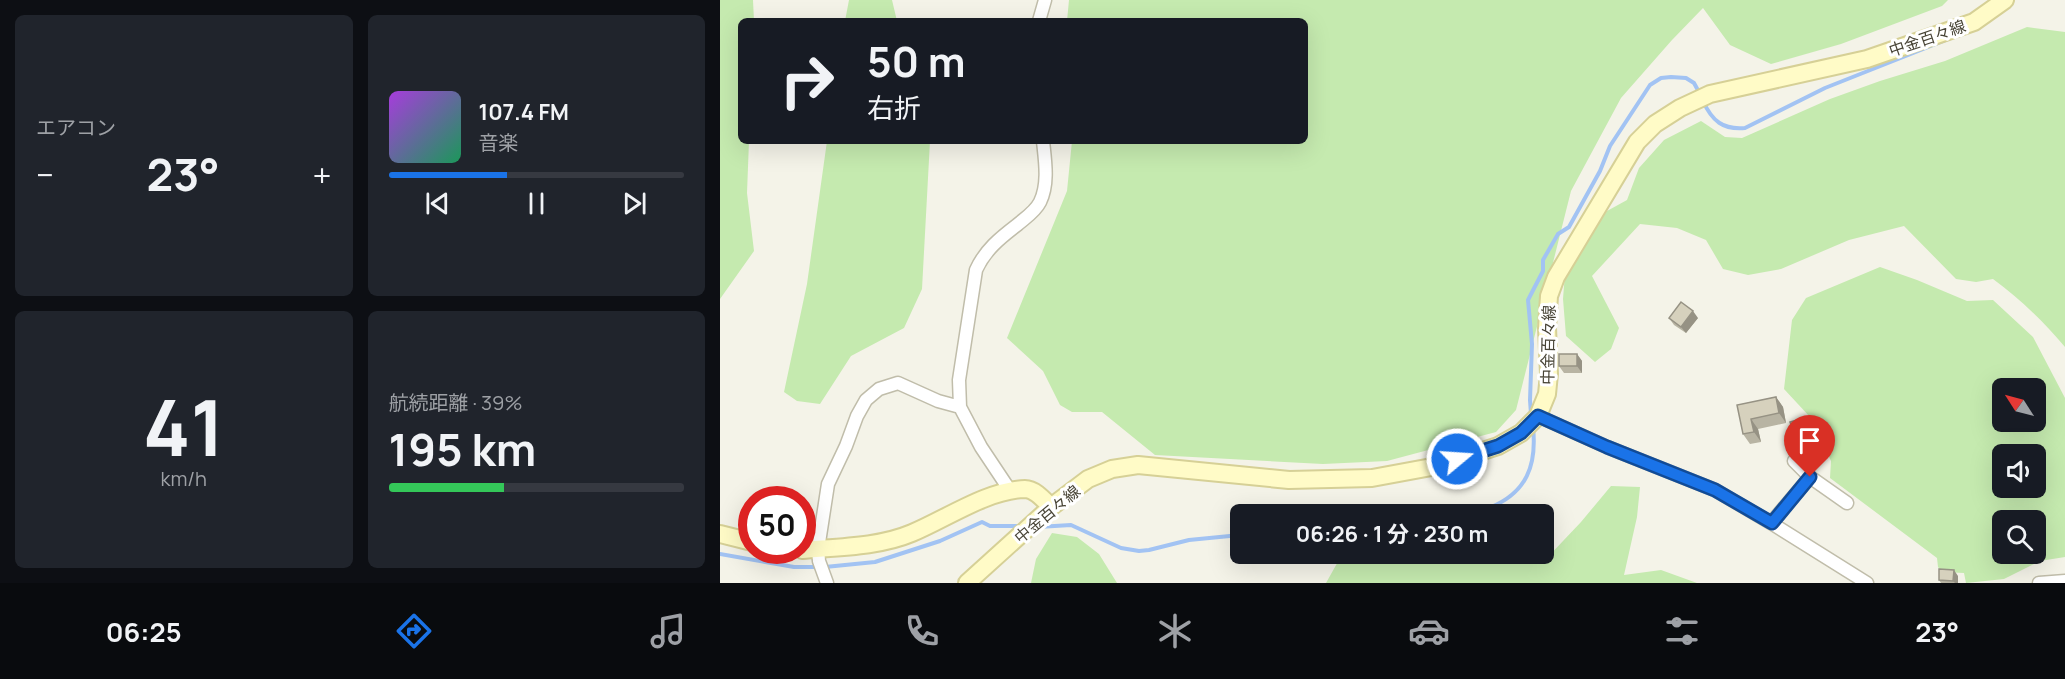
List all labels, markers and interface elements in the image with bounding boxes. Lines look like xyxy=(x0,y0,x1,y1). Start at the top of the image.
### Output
street label: 中金百々線 xyxy=(1886,15,1968,61)
text: 50 m xyxy=(867,32,965,90)
icon: right xyxy=(768,42,846,120)
text: 右折 xyxy=(867,89,921,126)
text: 107.4 FM xyxy=(479,97,569,127)
text: エアコン xyxy=(36,114,116,141)
text: 音楽 xyxy=(479,129,519,156)
text: 23° xyxy=(147,143,220,205)
text: − xyxy=(36,152,54,197)
text: + xyxy=(312,152,331,197)
icon: previous xyxy=(421,187,454,220)
icon: pause xyxy=(520,187,553,220)
icon: next xyxy=(618,187,651,220)
street label: 中金百々線 xyxy=(1536,305,1560,385)
text: 41 xyxy=(143,373,225,479)
north arrow xyxy=(1992,378,2046,432)
map controls xyxy=(1992,378,2046,564)
text: 航続距離 · 39% xyxy=(389,389,523,416)
pin xyxy=(1784,415,1835,477)
text: 195 km xyxy=(389,418,536,480)
icon: arrive xyxy=(1793,424,1826,457)
position arrow xyxy=(1425,427,1489,491)
button: sound xyxy=(1992,444,2046,498)
text: km/h xyxy=(160,465,207,492)
street label: 中金百々線 xyxy=(1009,480,1085,548)
speed limit sign: 50 xyxy=(738,486,816,564)
button: search xyxy=(1992,510,2046,564)
text: 06:26 · 1 分 · 230 m xyxy=(1296,519,1488,549)
icon: directions xyxy=(393,610,435,652)
icon: music xyxy=(647,610,689,652)
icon: phone xyxy=(901,610,943,652)
icon: climate xyxy=(1154,610,1196,652)
icon: car xyxy=(1408,610,1450,652)
icon: filters xyxy=(1661,610,1703,652)
text: 06:25 xyxy=(106,613,182,650)
text: 23° xyxy=(1915,613,1959,650)

